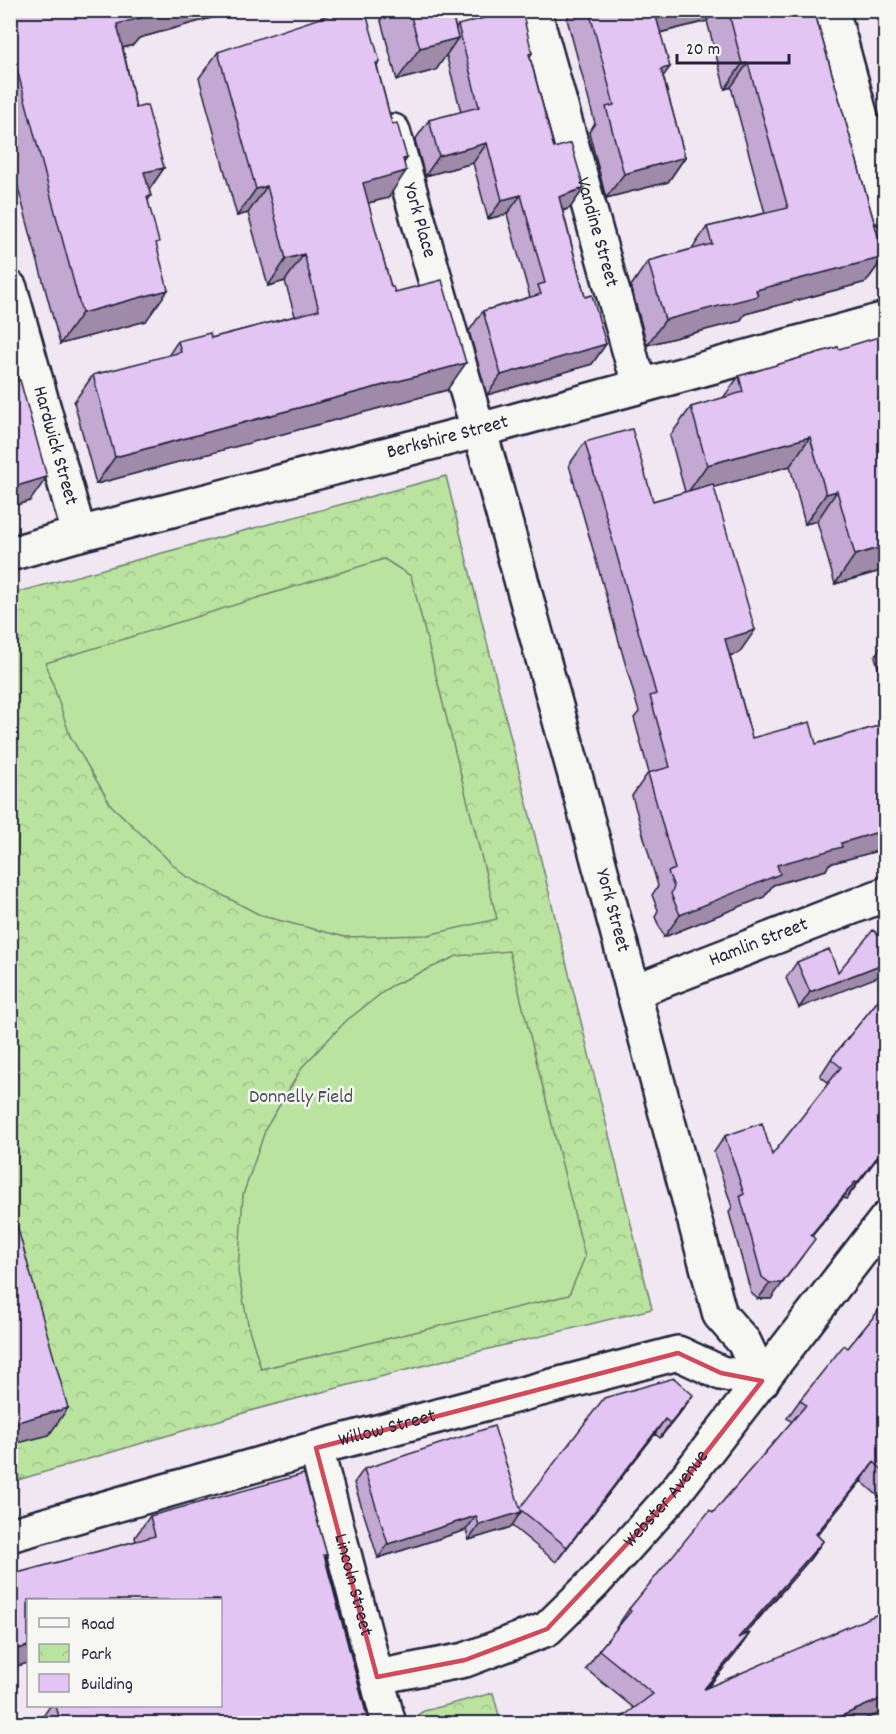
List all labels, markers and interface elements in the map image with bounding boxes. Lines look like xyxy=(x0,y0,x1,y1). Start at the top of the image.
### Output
scale bar xyxy=(677,27,790,65)
text: 20 m xyxy=(686,38,720,63)
street label: Vandine Street xyxy=(568,174,625,290)
street label: York Place xyxy=(394,180,442,261)
street label: Hardwick Street xyxy=(24,383,84,509)
street label: Berkshire Street xyxy=(384,409,512,468)
street label: York Street xyxy=(587,866,636,956)
street label: Hamlin Street xyxy=(705,911,813,975)
park label: Donnelly Field xyxy=(249,1084,353,1112)
street label: Willow Street xyxy=(336,1403,439,1455)
street label: Webster Avenue xyxy=(617,1444,717,1555)
street label: Lincoln Street xyxy=(325,1531,379,1640)
legend xyxy=(27,1599,222,1707)
text: Road xyxy=(81,1613,115,1638)
text: Park xyxy=(81,1643,112,1668)
text: Building xyxy=(81,1673,133,1698)

